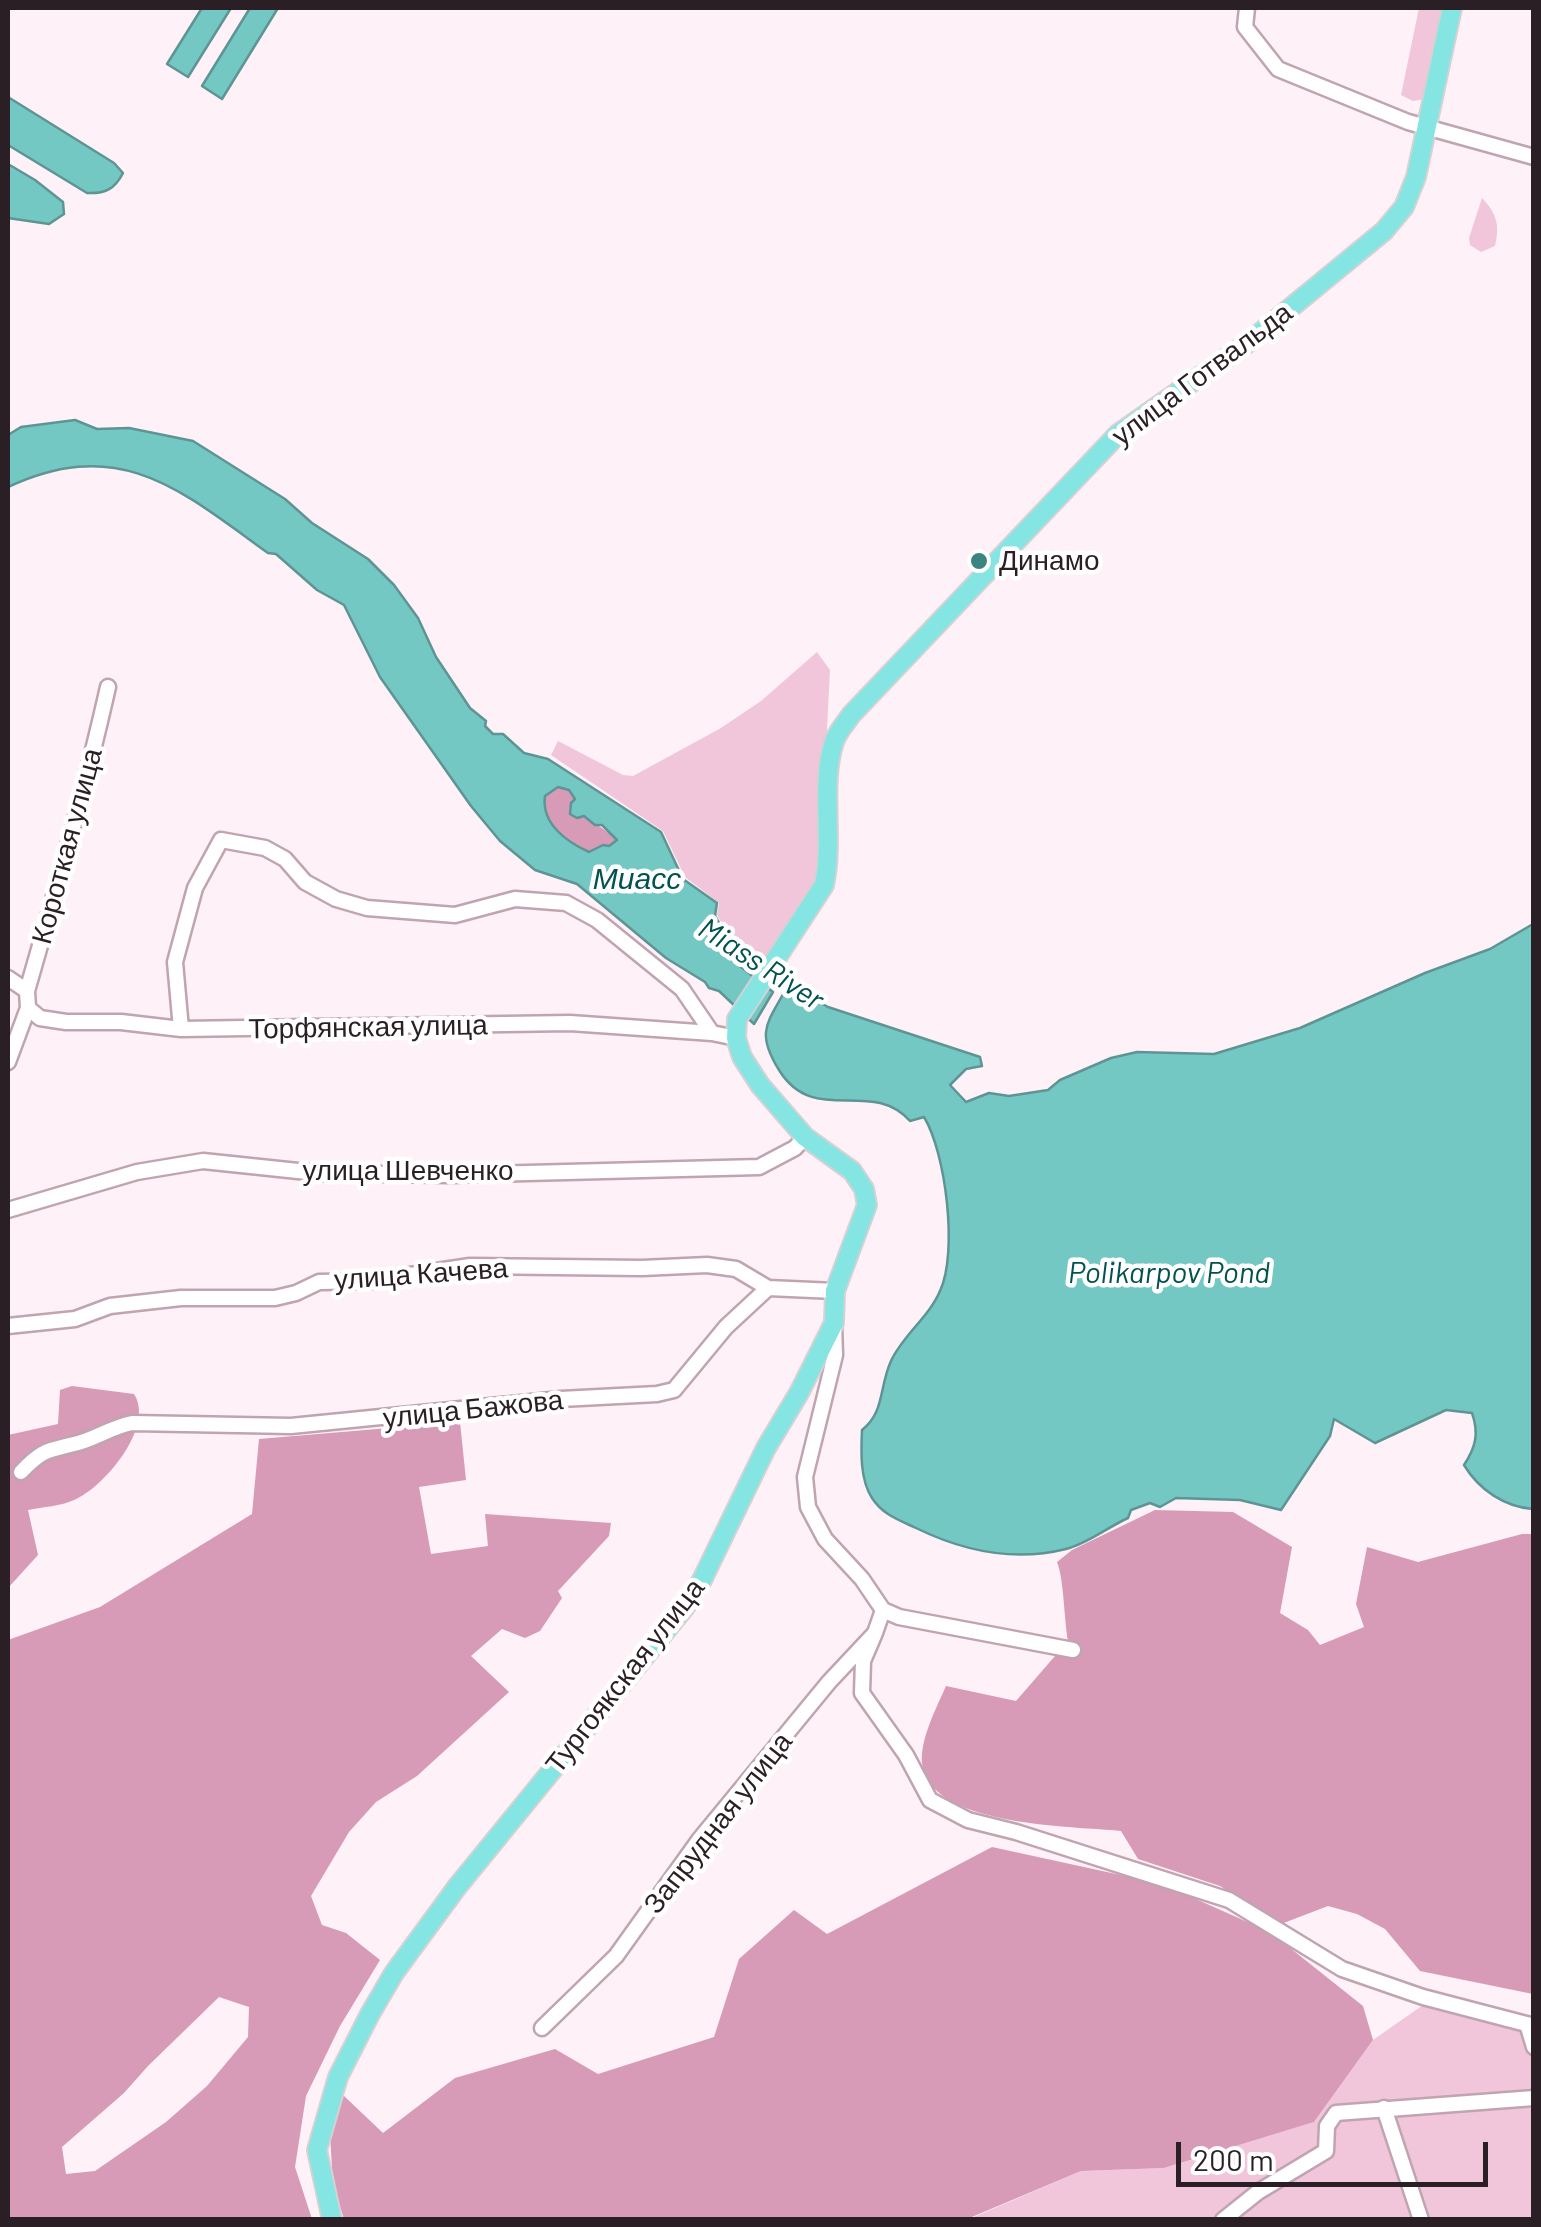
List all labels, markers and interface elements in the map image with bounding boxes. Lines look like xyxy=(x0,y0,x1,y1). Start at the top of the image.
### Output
street label: улица Готвальда xyxy=(1105,295,1299,453)
place label: Динамо xyxy=(999,544,1099,578)
marker: Динамо xyxy=(968,550,990,572)
street label: Короткая улица xyxy=(25,744,109,948)
water label: Миасс xyxy=(593,861,681,897)
water label: Miass River xyxy=(692,910,830,1018)
street label: Торфянская улица xyxy=(248,1008,488,1046)
street label: улица Шевченко xyxy=(302,1154,514,1188)
street label: улица Качева xyxy=(333,1251,509,1297)
water label: Polikarpov Pond xyxy=(1068,1255,1270,1291)
street label: улица Бажова xyxy=(381,1383,565,1435)
street label: Тургоякская улица xyxy=(539,1572,711,1780)
street label: Запрудная улица xyxy=(637,1726,799,1920)
scale bar xyxy=(1181,2122,1494,2184)
text: 200 m xyxy=(1193,2141,1274,2177)

